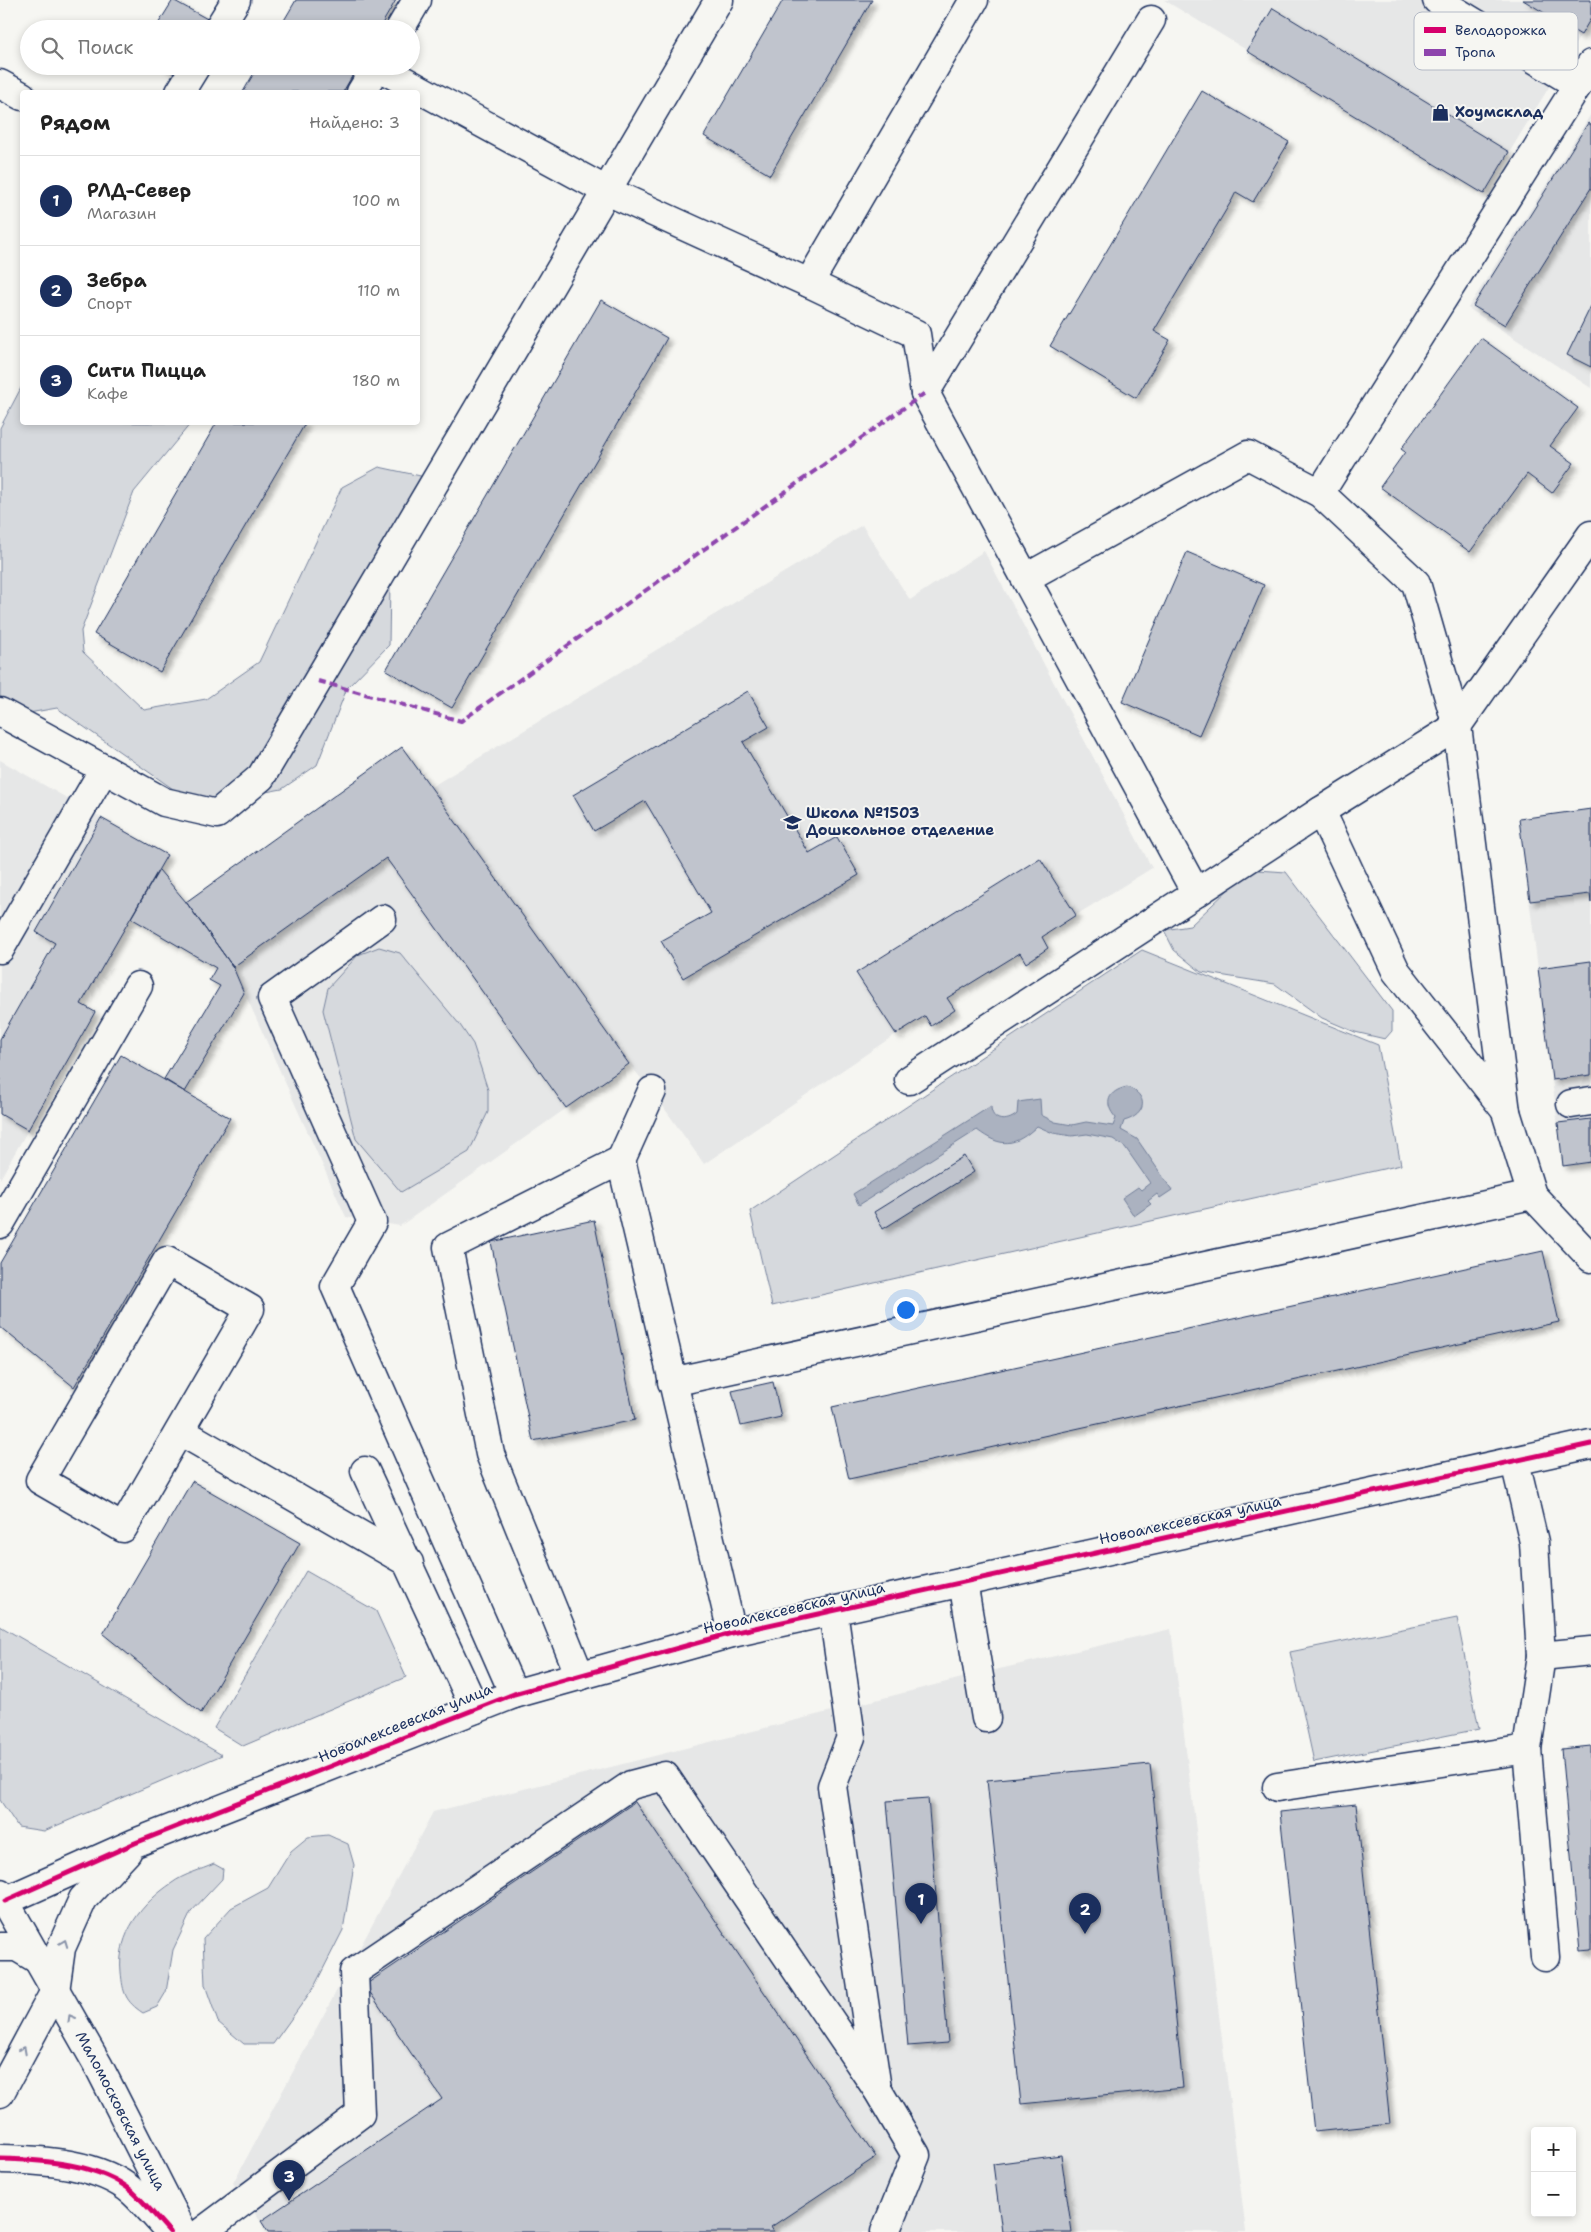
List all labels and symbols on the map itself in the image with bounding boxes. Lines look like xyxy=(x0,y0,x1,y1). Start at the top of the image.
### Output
legend xyxy=(1414,12,1578,70)
text: Велодорожка xyxy=(1455,21,1547,39)
text: Тропа xyxy=(1455,43,1496,61)
shop icon: Хоумсклад xyxy=(1431,102,1451,122)
place label: Хоумсклад xyxy=(1455,102,1544,122)
place label: Школа №1503 Дошкольное отделение xyxy=(806,803,994,840)
school or university icon: Школа №1503 Дошкольное отделение xyxy=(782,812,802,832)
your location xyxy=(893,1297,919,1323)
street label: Новоалексеевская улица xyxy=(1097,1491,1284,1549)
street label: Новоалексеевская улица xyxy=(701,1577,887,1639)
street label: Новоалексеевская улица xyxy=(315,1679,496,1767)
pin: 1 xyxy=(905,1883,937,1924)
pin: 2 xyxy=(1069,1893,1101,1934)
one-way arrow xyxy=(57,1939,68,1948)
one-way arrow xyxy=(67,2015,77,2024)
street label: Маломосковская улица xyxy=(71,2027,171,2195)
one-way arrow xyxy=(17,2047,27,2056)
pin: 3 xyxy=(273,2160,305,2201)

